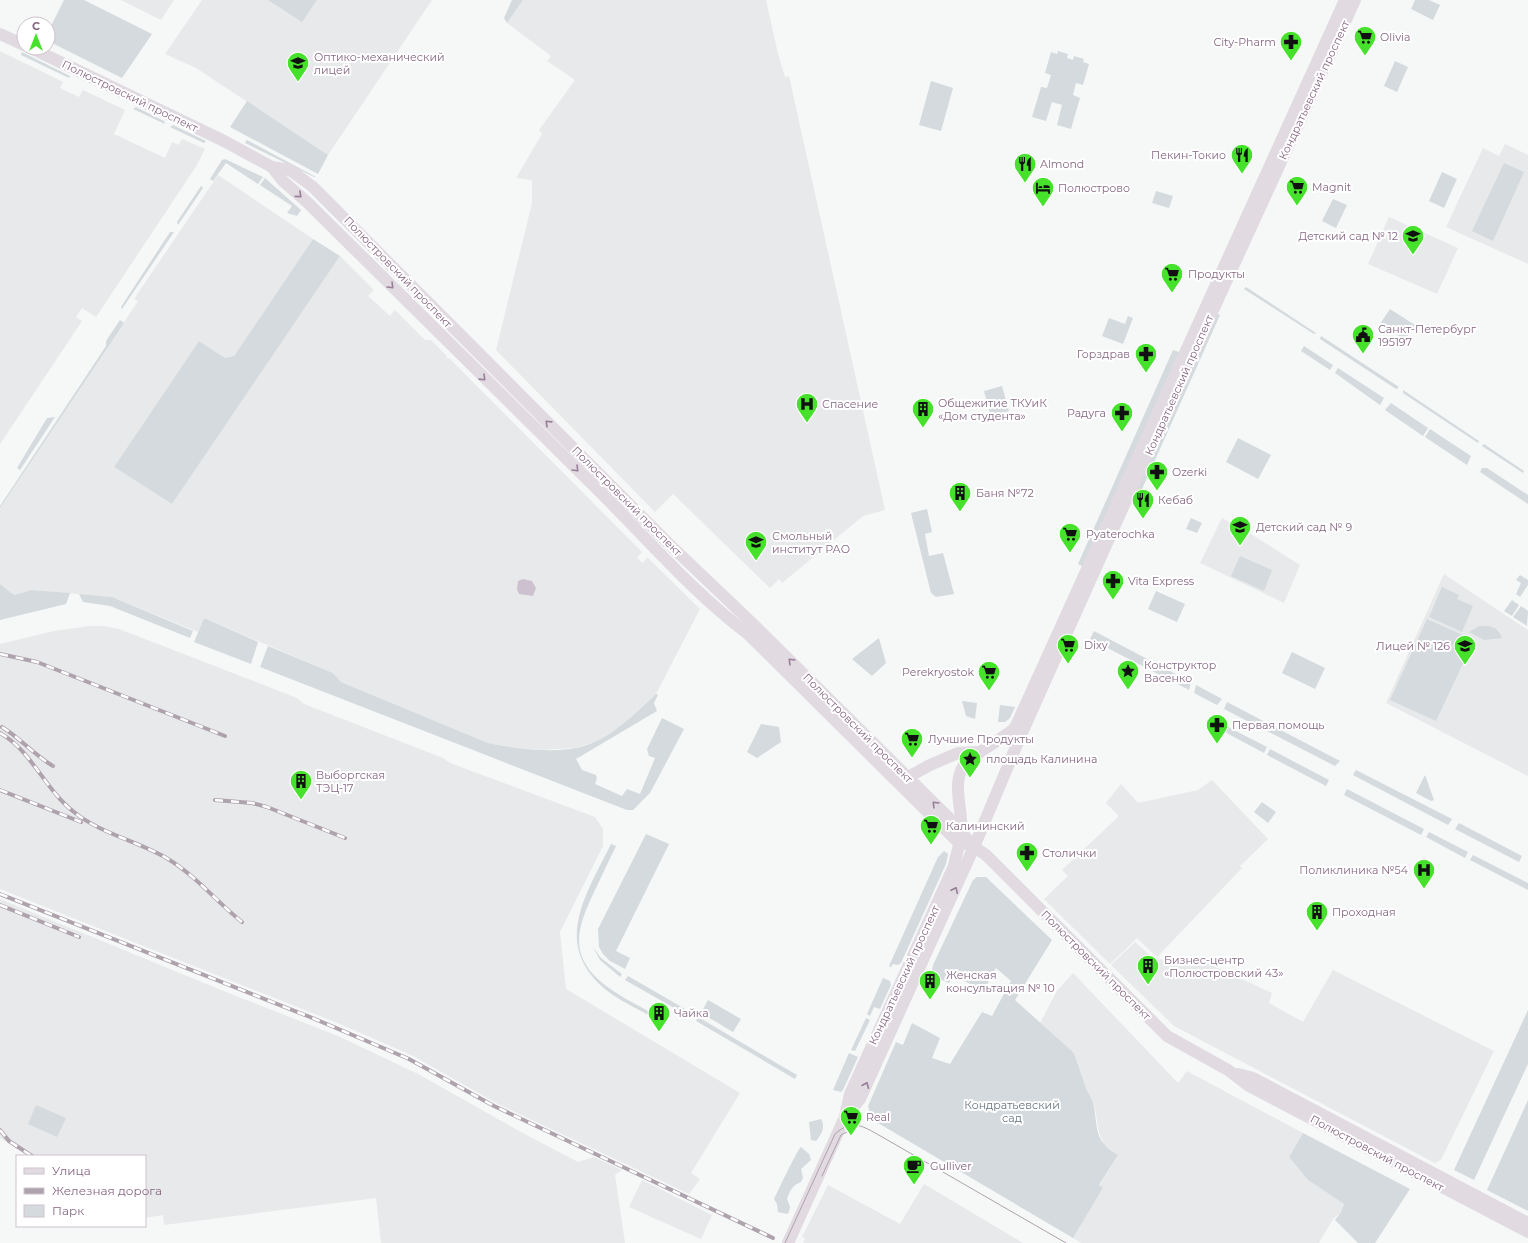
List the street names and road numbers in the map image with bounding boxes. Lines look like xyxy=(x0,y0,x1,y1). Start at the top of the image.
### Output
street label: Кондратьевский проспект xyxy=(1275,17,1353,162)
street label: Полюстровский проспект xyxy=(60,57,201,135)
street label: Полюстровский проспект xyxy=(341,213,455,331)
street label: Кондратьевский проспект xyxy=(1142,312,1217,457)
street label: Полюстровский проспект xyxy=(569,443,685,559)
street label: Полюстровский проспект xyxy=(800,670,916,786)
street label: Кондратьевский проспект xyxy=(865,902,943,1047)
street label: Полюстровский проспект xyxy=(1038,907,1154,1023)
street label: Полюстровский проспект xyxy=(1308,1112,1447,1195)

